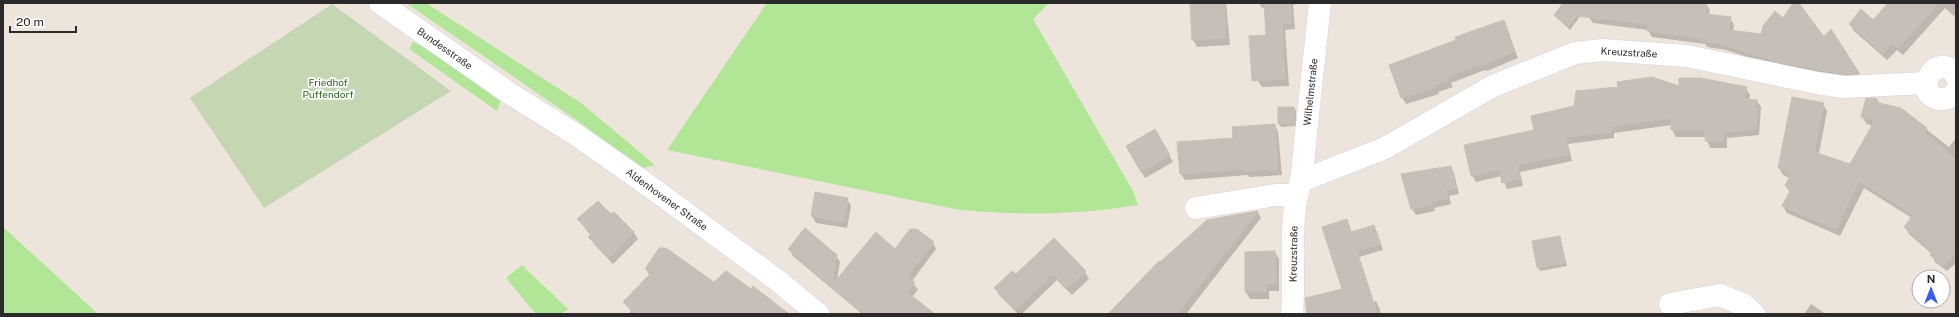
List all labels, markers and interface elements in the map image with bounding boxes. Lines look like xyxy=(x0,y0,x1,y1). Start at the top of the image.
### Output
scale bar xyxy=(10,8,76,34)
text: 20 m xyxy=(16,15,44,29)
street label: Bundesstraße xyxy=(415,25,475,72)
street label: Kreuzstraße xyxy=(1600,45,1658,59)
street label: Wilhelmstraße xyxy=(1300,57,1320,126)
park label: Friedhof Puffendorf xyxy=(303,76,353,100)
street label: Aldenhovener Straße xyxy=(624,165,711,233)
street label: Kreuzstraße xyxy=(1287,225,1299,282)
north arrow xyxy=(1911,269,1951,309)
text: N xyxy=(1927,273,1935,285)

